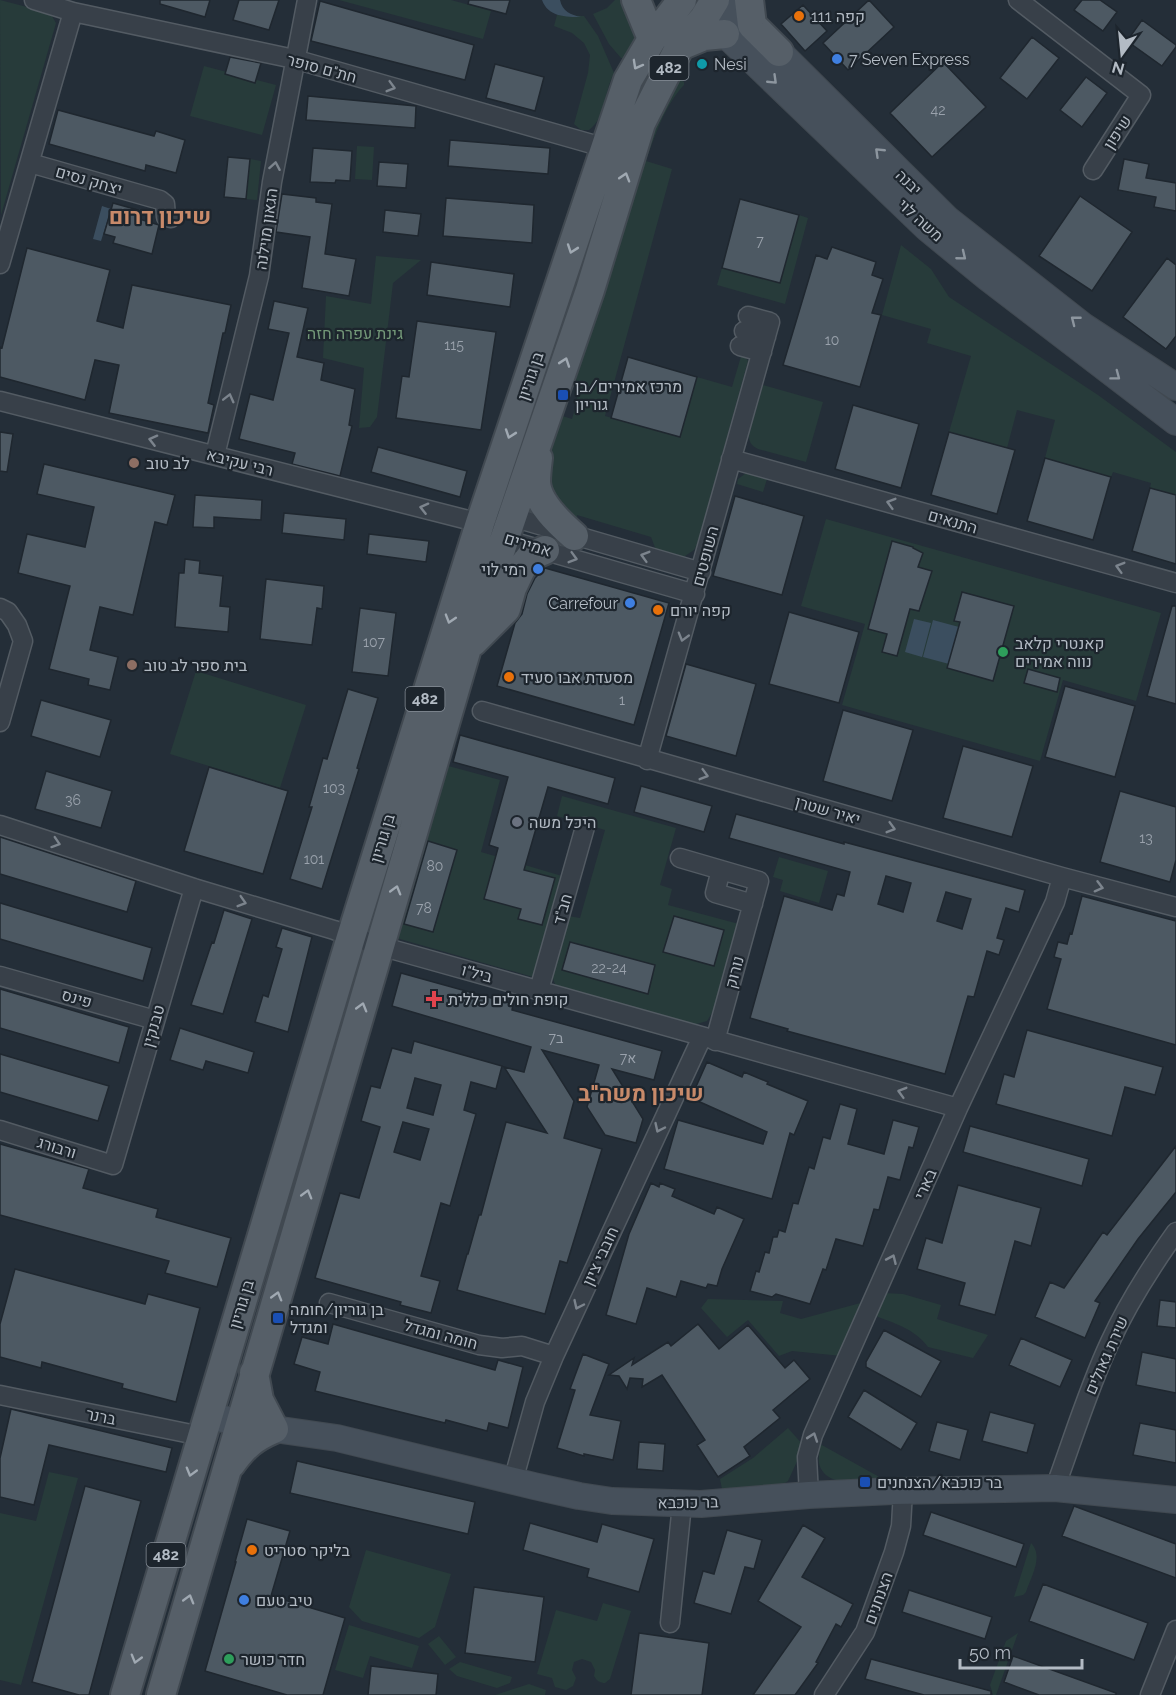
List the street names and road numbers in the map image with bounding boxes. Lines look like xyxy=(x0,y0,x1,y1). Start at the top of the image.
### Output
street label: חת"ם סופר xyxy=(285,50,359,87)
road number: 482 xyxy=(650,56,688,80)
street label: שיפון xyxy=(1099,112,1135,153)
street label: יצחק נסים xyxy=(53,162,124,199)
street label: יבנה xyxy=(892,166,925,199)
street label: הגאון מוילנה xyxy=(251,187,282,271)
street label: משה לוי xyxy=(894,195,947,246)
street label: בן גוריון xyxy=(513,349,548,403)
street label: רבי עקיבא xyxy=(205,445,275,480)
street label: התנאים xyxy=(926,505,980,538)
street label: השופטים xyxy=(688,524,723,588)
street label: אמירים xyxy=(502,528,554,561)
road number: 482 xyxy=(406,687,444,711)
street label: יאיר שטרן xyxy=(793,792,863,829)
street label: בן גוריון xyxy=(366,811,399,865)
street label: חב"ד xyxy=(549,892,576,927)
street label: נורוק xyxy=(721,954,748,991)
street label: ביל"ו xyxy=(460,960,495,987)
street label: פינס xyxy=(59,985,94,1012)
street label: טבנקין xyxy=(138,1003,169,1050)
street label: ורבורג xyxy=(35,1133,79,1162)
street label: בארי xyxy=(910,1165,941,1202)
street label: חובבי ציון xyxy=(579,1224,622,1289)
street label: בן גוריון xyxy=(225,1277,258,1331)
street label: שירת גאולים xyxy=(1081,1313,1132,1397)
street label: חומה ומגדל xyxy=(402,1316,480,1353)
street label: ברנר xyxy=(84,1404,118,1429)
street label: בר כוכבא xyxy=(657,1492,719,1513)
road number: 482 xyxy=(146,1543,186,1567)
street label: הצנחנים xyxy=(860,1569,897,1627)

